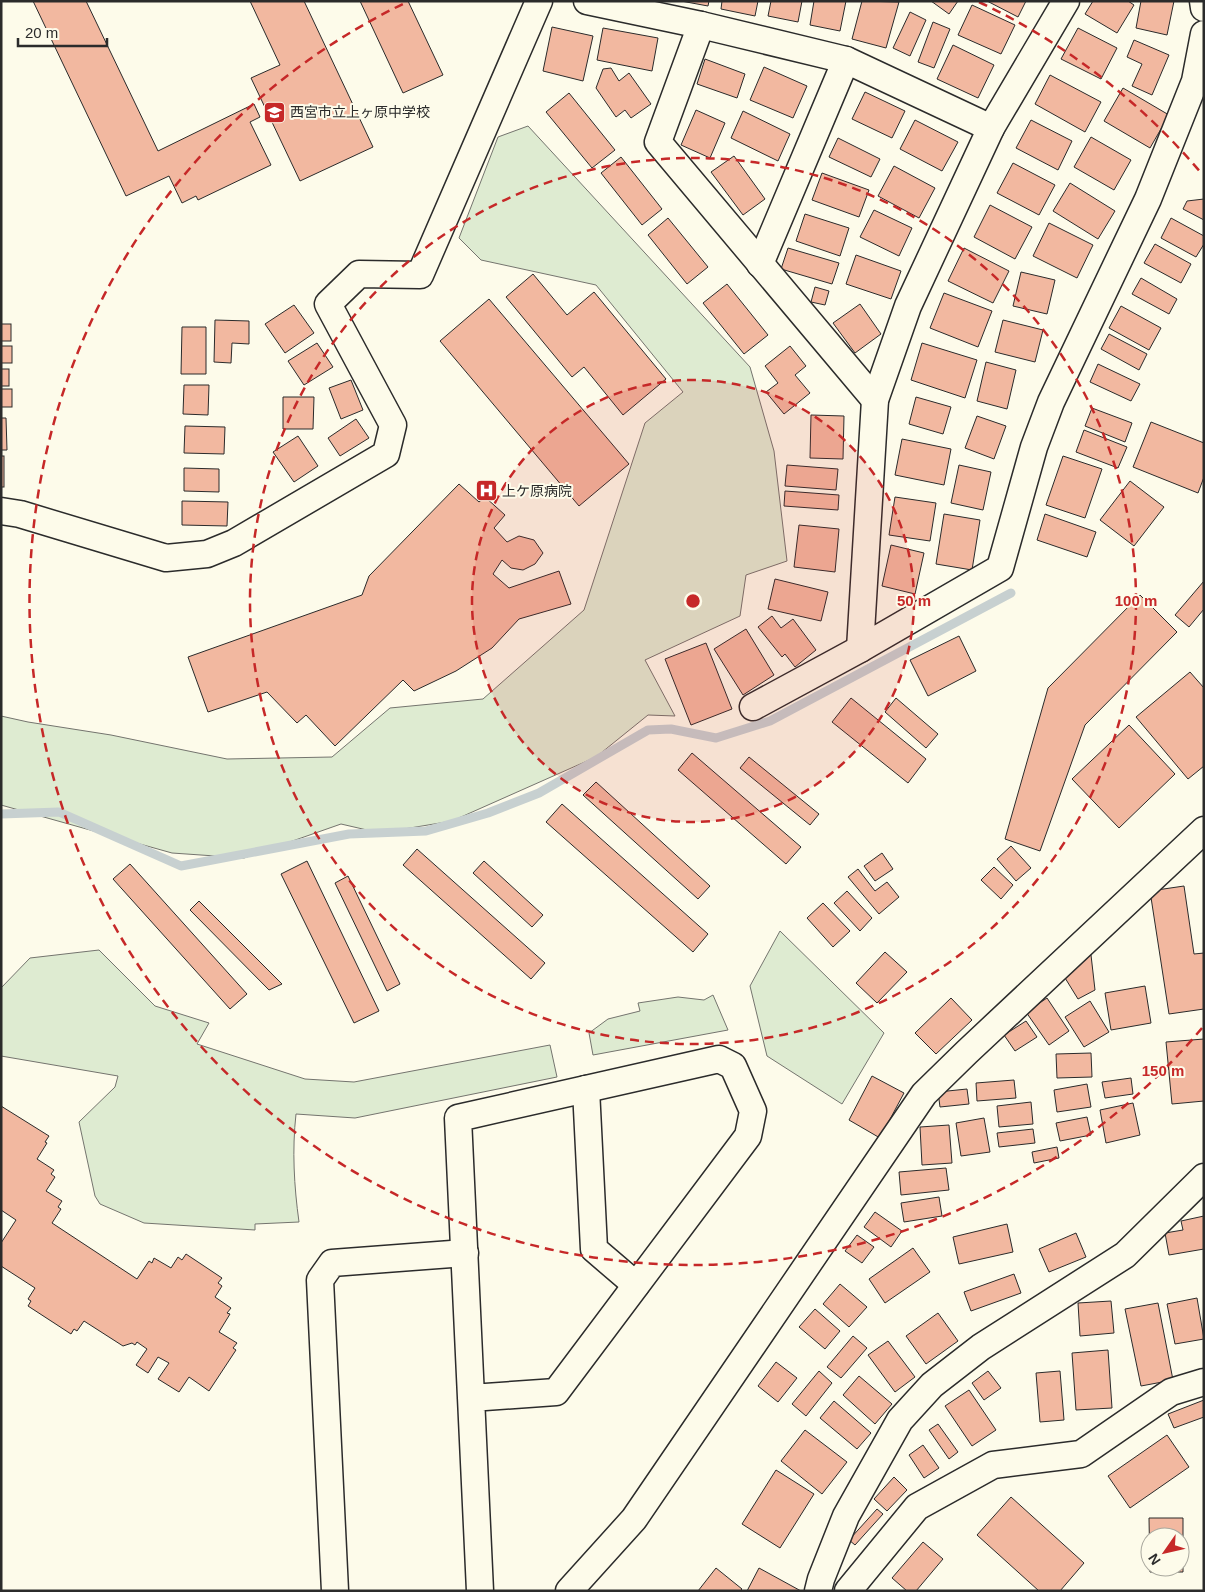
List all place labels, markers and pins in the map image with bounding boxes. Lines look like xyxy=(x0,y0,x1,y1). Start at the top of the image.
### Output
school or university icon: 西宮市立上ヶ原中学校 xyxy=(262,100,286,124)
place label: 西宮市立上ヶ原中学校 xyxy=(290,104,430,120)
hospital icon: 上ケ原病院 xyxy=(474,479,498,503)
place label: 上ケ原病院 xyxy=(502,483,572,499)
centre of rings xyxy=(684,592,702,610)

